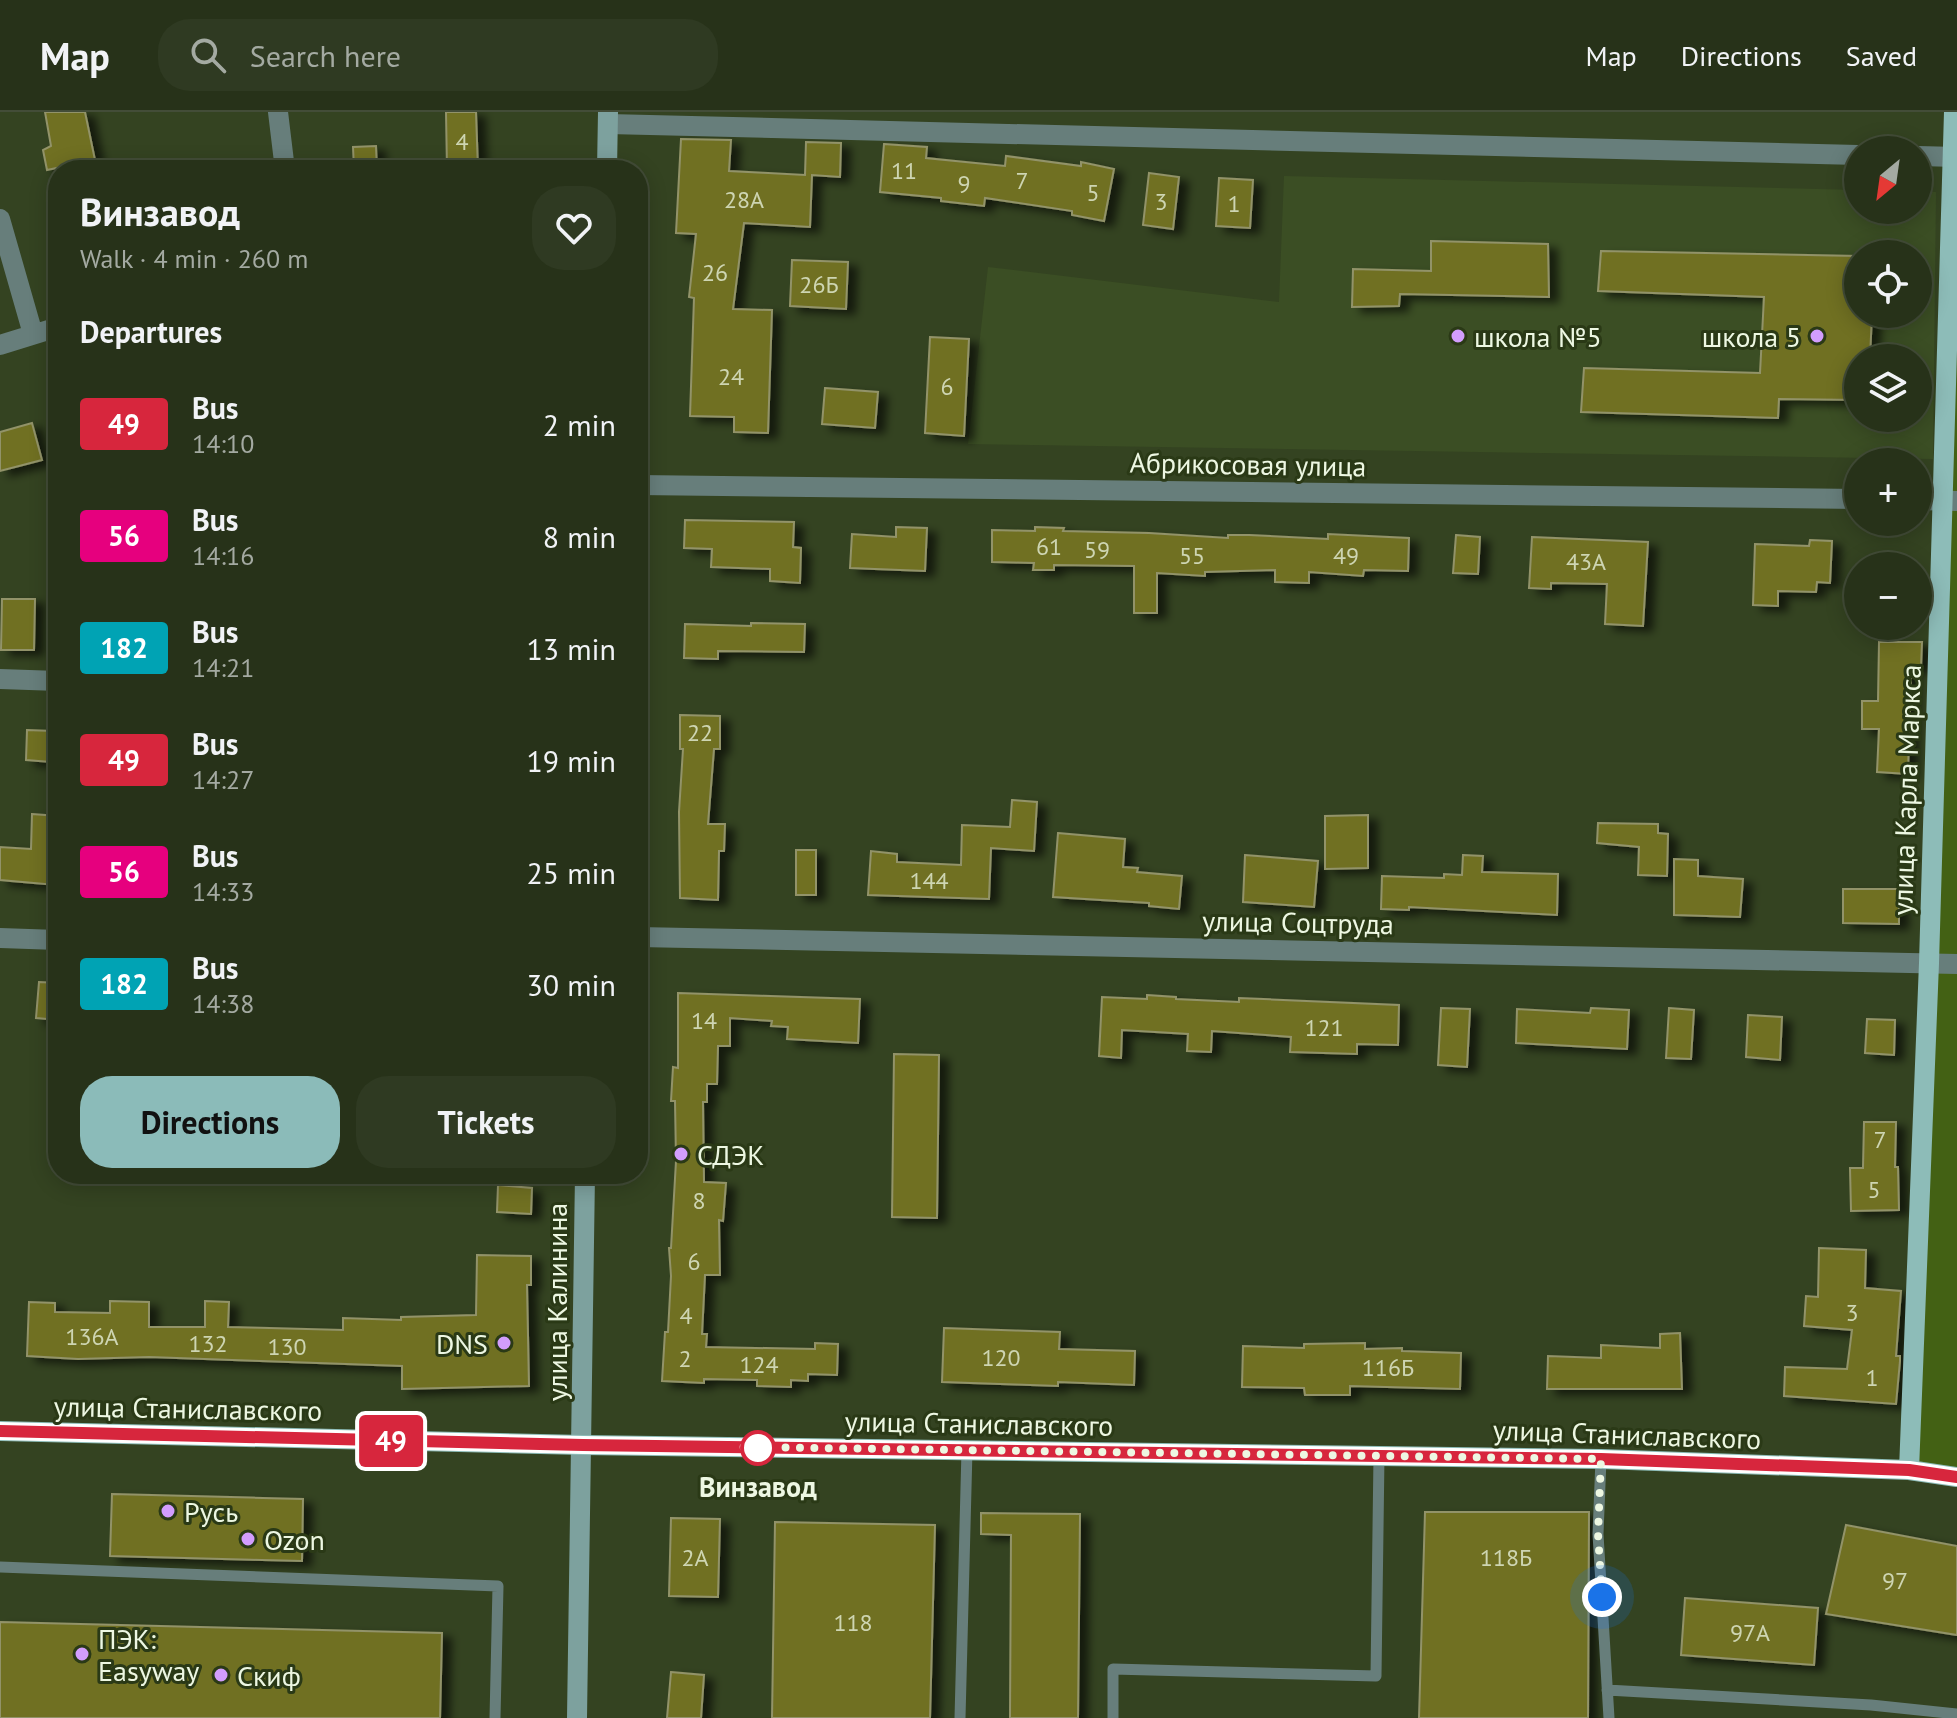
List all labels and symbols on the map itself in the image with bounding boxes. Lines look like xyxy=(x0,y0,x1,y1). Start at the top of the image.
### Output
house number: 4 xyxy=(455,126,469,157)
north arrow xyxy=(1844,136,1932,224)
house number: 11 xyxy=(891,155,917,186)
house number: 7 xyxy=(1015,165,1029,196)
house number: 9 xyxy=(957,168,971,199)
house number: 5 xyxy=(1086,177,1100,208)
house number: 28А xyxy=(724,184,764,215)
house number: 3 xyxy=(1154,186,1168,217)
house number: 1 xyxy=(1227,188,1241,219)
house number: 26 xyxy=(702,257,728,288)
house number: 26Б xyxy=(799,269,839,300)
place label: школа №5 xyxy=(1474,318,1602,355)
place label: школа 5 xyxy=(1702,318,1801,355)
marker: школа №5 xyxy=(1449,327,1467,345)
marker: школа 5 xyxy=(1808,327,1826,345)
house number: 24 xyxy=(718,361,744,392)
house number: 6 xyxy=(940,371,954,402)
street label: Абрикосовая улица xyxy=(1129,443,1367,485)
house number: 61 xyxy=(1036,531,1062,562)
house number: 59 xyxy=(1084,534,1110,565)
house number: 55 xyxy=(1179,540,1205,571)
house number: 49 xyxy=(1333,540,1359,571)
house number: 43А xyxy=(1566,546,1606,577)
street label: улица Карла Маркса xyxy=(1883,664,1929,916)
house number: 22 xyxy=(687,717,713,748)
house number: 144 xyxy=(909,865,949,896)
street label: улица Соцтруда xyxy=(1202,902,1394,942)
house number: 14 xyxy=(691,1005,717,1036)
house number: 121 xyxy=(1304,1012,1344,1043)
house number: 7 xyxy=(1873,1124,1887,1155)
place label: СДЭК xyxy=(697,1136,764,1173)
marker: СДЭК xyxy=(672,1145,690,1163)
house number: 5 xyxy=(1867,1174,1881,1205)
house number: 8 xyxy=(692,1185,706,1216)
street label: улица Калинина xyxy=(538,1203,575,1401)
house number: 6 xyxy=(687,1246,701,1277)
house number: 3 xyxy=(1845,1297,1859,1328)
house number: 4 xyxy=(679,1300,693,1331)
house number: 136А xyxy=(65,1321,119,1352)
place label: DNS xyxy=(436,1325,488,1362)
house number: 132 xyxy=(188,1328,228,1359)
house number: 130 xyxy=(267,1331,307,1362)
marker: DNS xyxy=(495,1334,513,1352)
house number: 120 xyxy=(981,1342,1021,1373)
house number: 2 xyxy=(678,1343,692,1374)
house number: 124 xyxy=(739,1349,779,1380)
house number: 116Б xyxy=(1362,1352,1414,1383)
house number: 1 xyxy=(1865,1362,1879,1393)
street label: улица Станиславского xyxy=(53,1387,323,1429)
street label: улица Станиславского xyxy=(844,1402,1114,1444)
street label: улица Станиславского xyxy=(1492,1411,1762,1457)
line badge: 49 xyxy=(355,1415,427,1467)
marker: Винзавод xyxy=(741,1431,775,1465)
place label: Винзавод xyxy=(699,1468,817,1505)
place label: Русь xyxy=(184,1493,238,1530)
marker: Русь xyxy=(159,1502,177,1520)
place label: Ozon xyxy=(264,1521,325,1558)
marker: Ozon xyxy=(239,1530,257,1548)
house number: 2А xyxy=(681,1542,709,1573)
house number: 118Б xyxy=(1480,1542,1532,1573)
house number: 97 xyxy=(1882,1565,1908,1596)
your location xyxy=(1582,1577,1622,1617)
house number: 118 xyxy=(833,1607,873,1638)
house number: 97А xyxy=(1730,1617,1770,1648)
place label: ПЭК: Easyway xyxy=(98,1620,199,1689)
marker: ПЭК: Easyway xyxy=(73,1645,91,1663)
place label: Скиф xyxy=(237,1657,301,1694)
marker: Скиф xyxy=(212,1666,230,1684)

